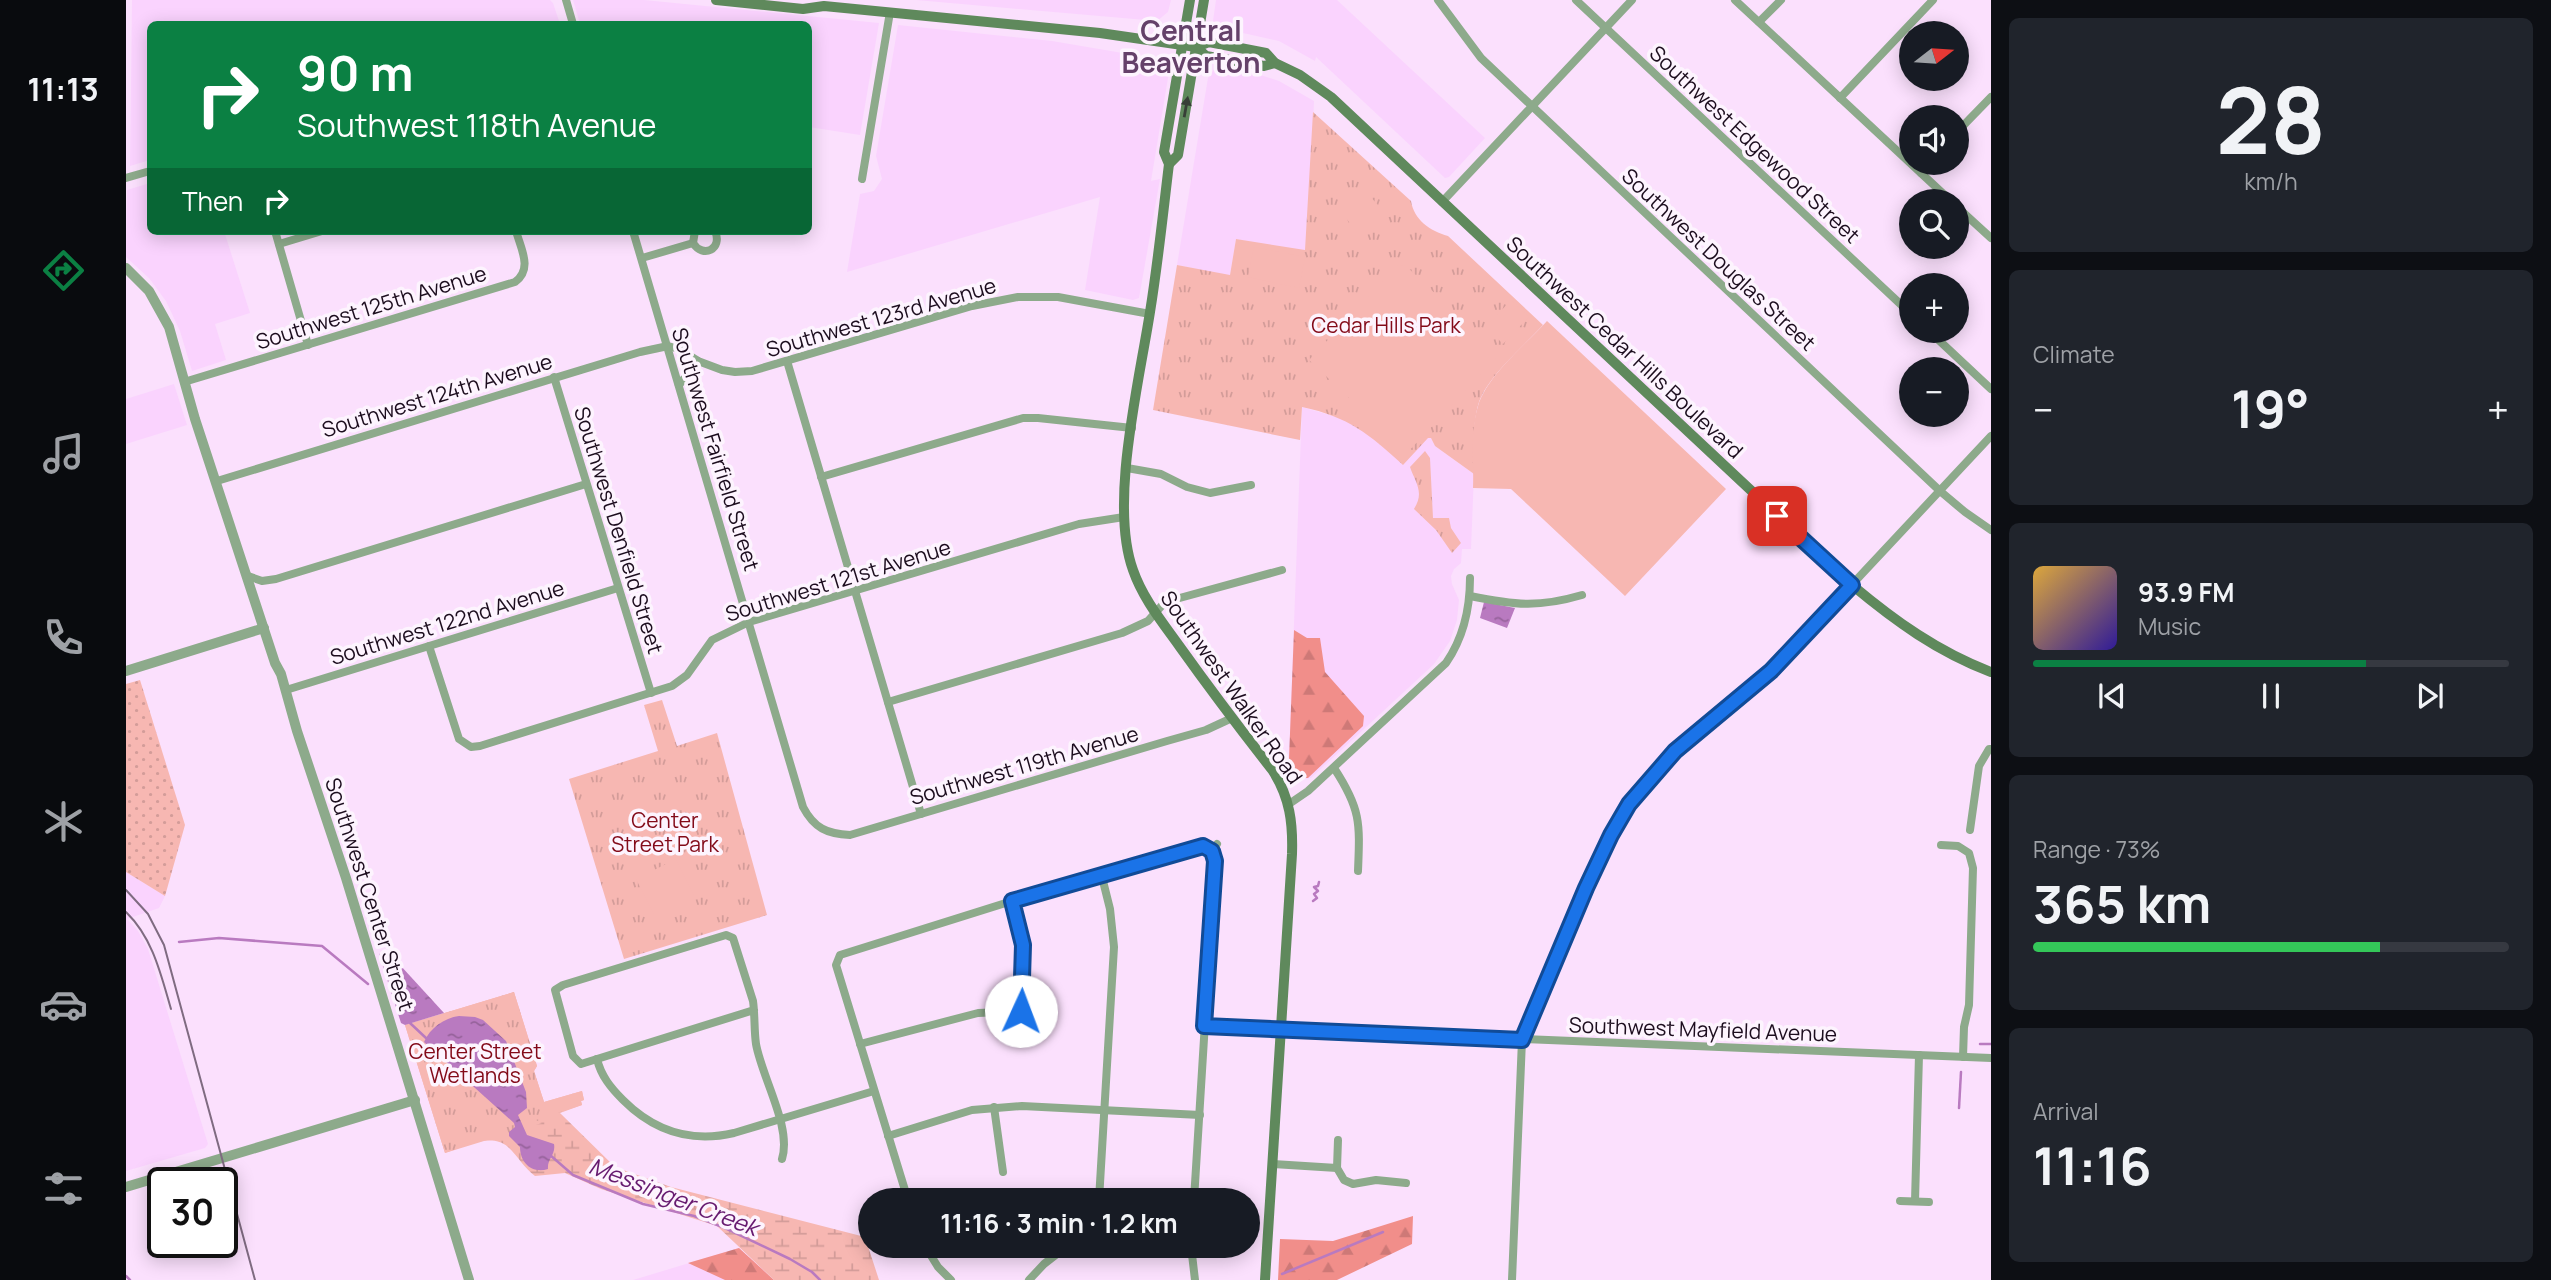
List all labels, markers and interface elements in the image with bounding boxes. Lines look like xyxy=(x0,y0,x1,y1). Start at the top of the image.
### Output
district label: Central Beaverton xyxy=(1122,11,1260,81)
north arrow xyxy=(1899,21,1969,91)
map controls xyxy=(1899,21,1969,427)
text: 90 m xyxy=(297,39,414,106)
street label: Southwest Edgewood Street xyxy=(1644,39,1866,249)
icon: right xyxy=(182,49,273,140)
text: 28 xyxy=(2216,57,2326,181)
text: 11:13 xyxy=(27,67,99,111)
one-way arrow xyxy=(1181,96,1192,118)
text: Southwest 118th Avenue xyxy=(297,103,656,147)
button: sound xyxy=(1899,105,1969,175)
street label: Southwest Douglas Street xyxy=(1616,162,1822,356)
text: km/h xyxy=(2244,165,2298,197)
icon: right xyxy=(257,182,295,220)
text: Then xyxy=(182,183,243,219)
button: search xyxy=(1899,189,1969,259)
street label: Southwest Cedar Hills Boulevard xyxy=(1501,230,1749,464)
icon: directions xyxy=(39,246,88,295)
street label: Southwest 125th Avenue xyxy=(252,259,490,355)
street label: Southwest 123rd Avenue xyxy=(763,271,999,363)
button: + xyxy=(1899,273,1969,343)
park label: Cedar Hills Park xyxy=(1311,311,1461,339)
street label: Southwest Fairfield Street xyxy=(666,324,766,574)
text: Climate xyxy=(2033,338,2115,370)
street label: Southwest 124th Avenue xyxy=(318,347,556,443)
button: − xyxy=(1899,357,1969,427)
text: 19° xyxy=(2231,373,2310,444)
text: − xyxy=(2033,383,2054,435)
text: + xyxy=(2487,383,2509,435)
street label: Southwest Denfield Street xyxy=(568,403,670,657)
icon: music xyxy=(39,429,88,478)
pin xyxy=(1747,486,1807,546)
icon: arrive xyxy=(1758,497,1796,535)
street label: Southwest 121st Avenue xyxy=(722,532,954,628)
street label: Southwest 122nd Avenue xyxy=(327,573,567,671)
text: 93.9 FM xyxy=(2138,574,2234,610)
street label: Southwest Walker Road xyxy=(1155,585,1309,789)
text: Music xyxy=(2138,610,2201,642)
icon: phone xyxy=(39,613,88,662)
icon: previous xyxy=(2093,677,2131,715)
icon: pause xyxy=(2252,677,2290,715)
icon: next xyxy=(2411,677,2449,715)
street label: Southwest 119th Avenue xyxy=(906,719,1142,811)
street label: Southwest Center Street xyxy=(319,774,421,1014)
icon: climate xyxy=(39,797,88,846)
park label: Center Street Park xyxy=(611,806,719,858)
text: Range · 73% xyxy=(2033,833,2160,865)
text: 365 km xyxy=(2033,868,2211,939)
position arrow xyxy=(984,974,1058,1048)
icon: car xyxy=(39,980,88,1029)
street label: Southwest Mayfield Avenue xyxy=(1568,1010,1838,1048)
park label: Center Street Wetlands xyxy=(408,1037,542,1089)
text: Arrival xyxy=(2033,1095,2099,1127)
text: 11:16 xyxy=(2033,1130,2151,1201)
water label: Messinger Creek xyxy=(585,1149,767,1244)
icon: filters xyxy=(39,1164,88,1213)
speed limit sign: 30 xyxy=(147,1167,238,1258)
text: 11:16 · 3 min · 1.2 km xyxy=(940,1205,1178,1241)

